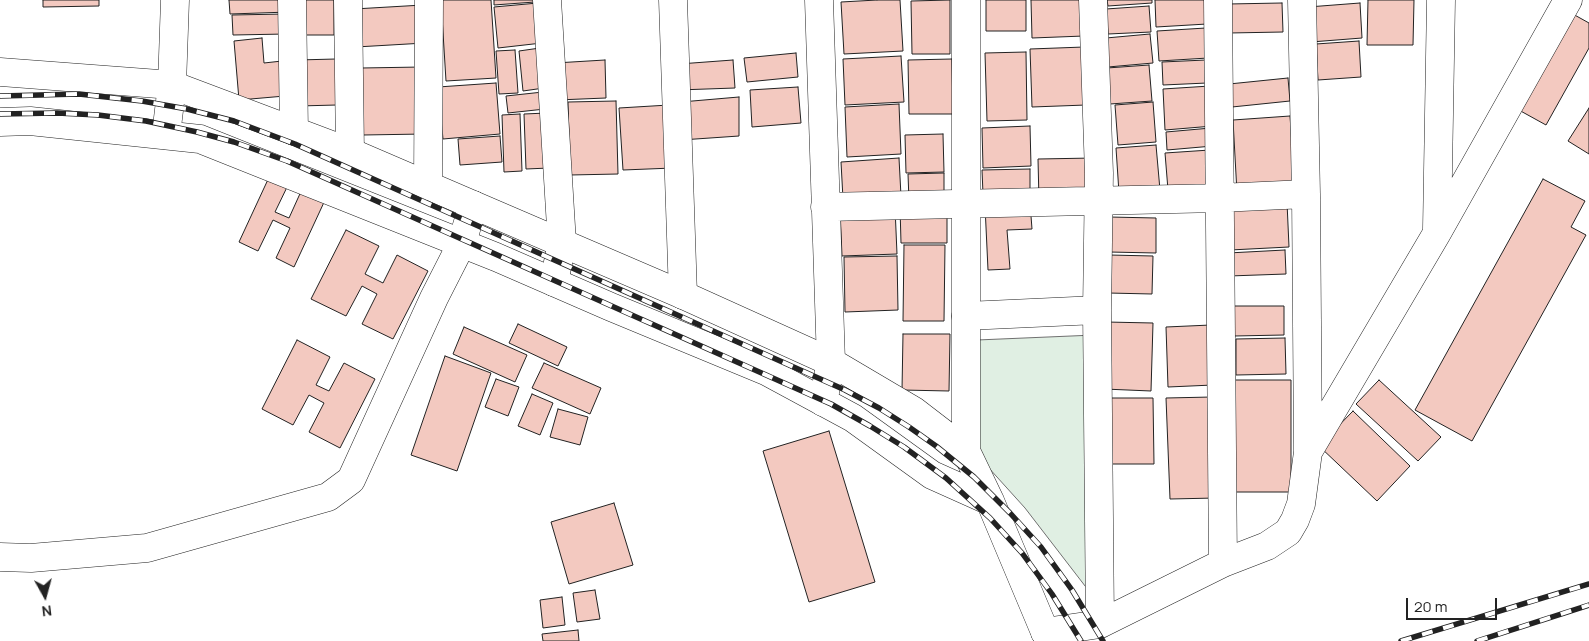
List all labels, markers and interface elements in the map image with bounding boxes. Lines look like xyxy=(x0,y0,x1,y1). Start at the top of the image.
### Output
north arrow xyxy=(20,571,70,621)
scale bar xyxy=(1409,588,1500,620)
text: 20 m xyxy=(1414,596,1447,617)
text: N xyxy=(41,601,53,621)

